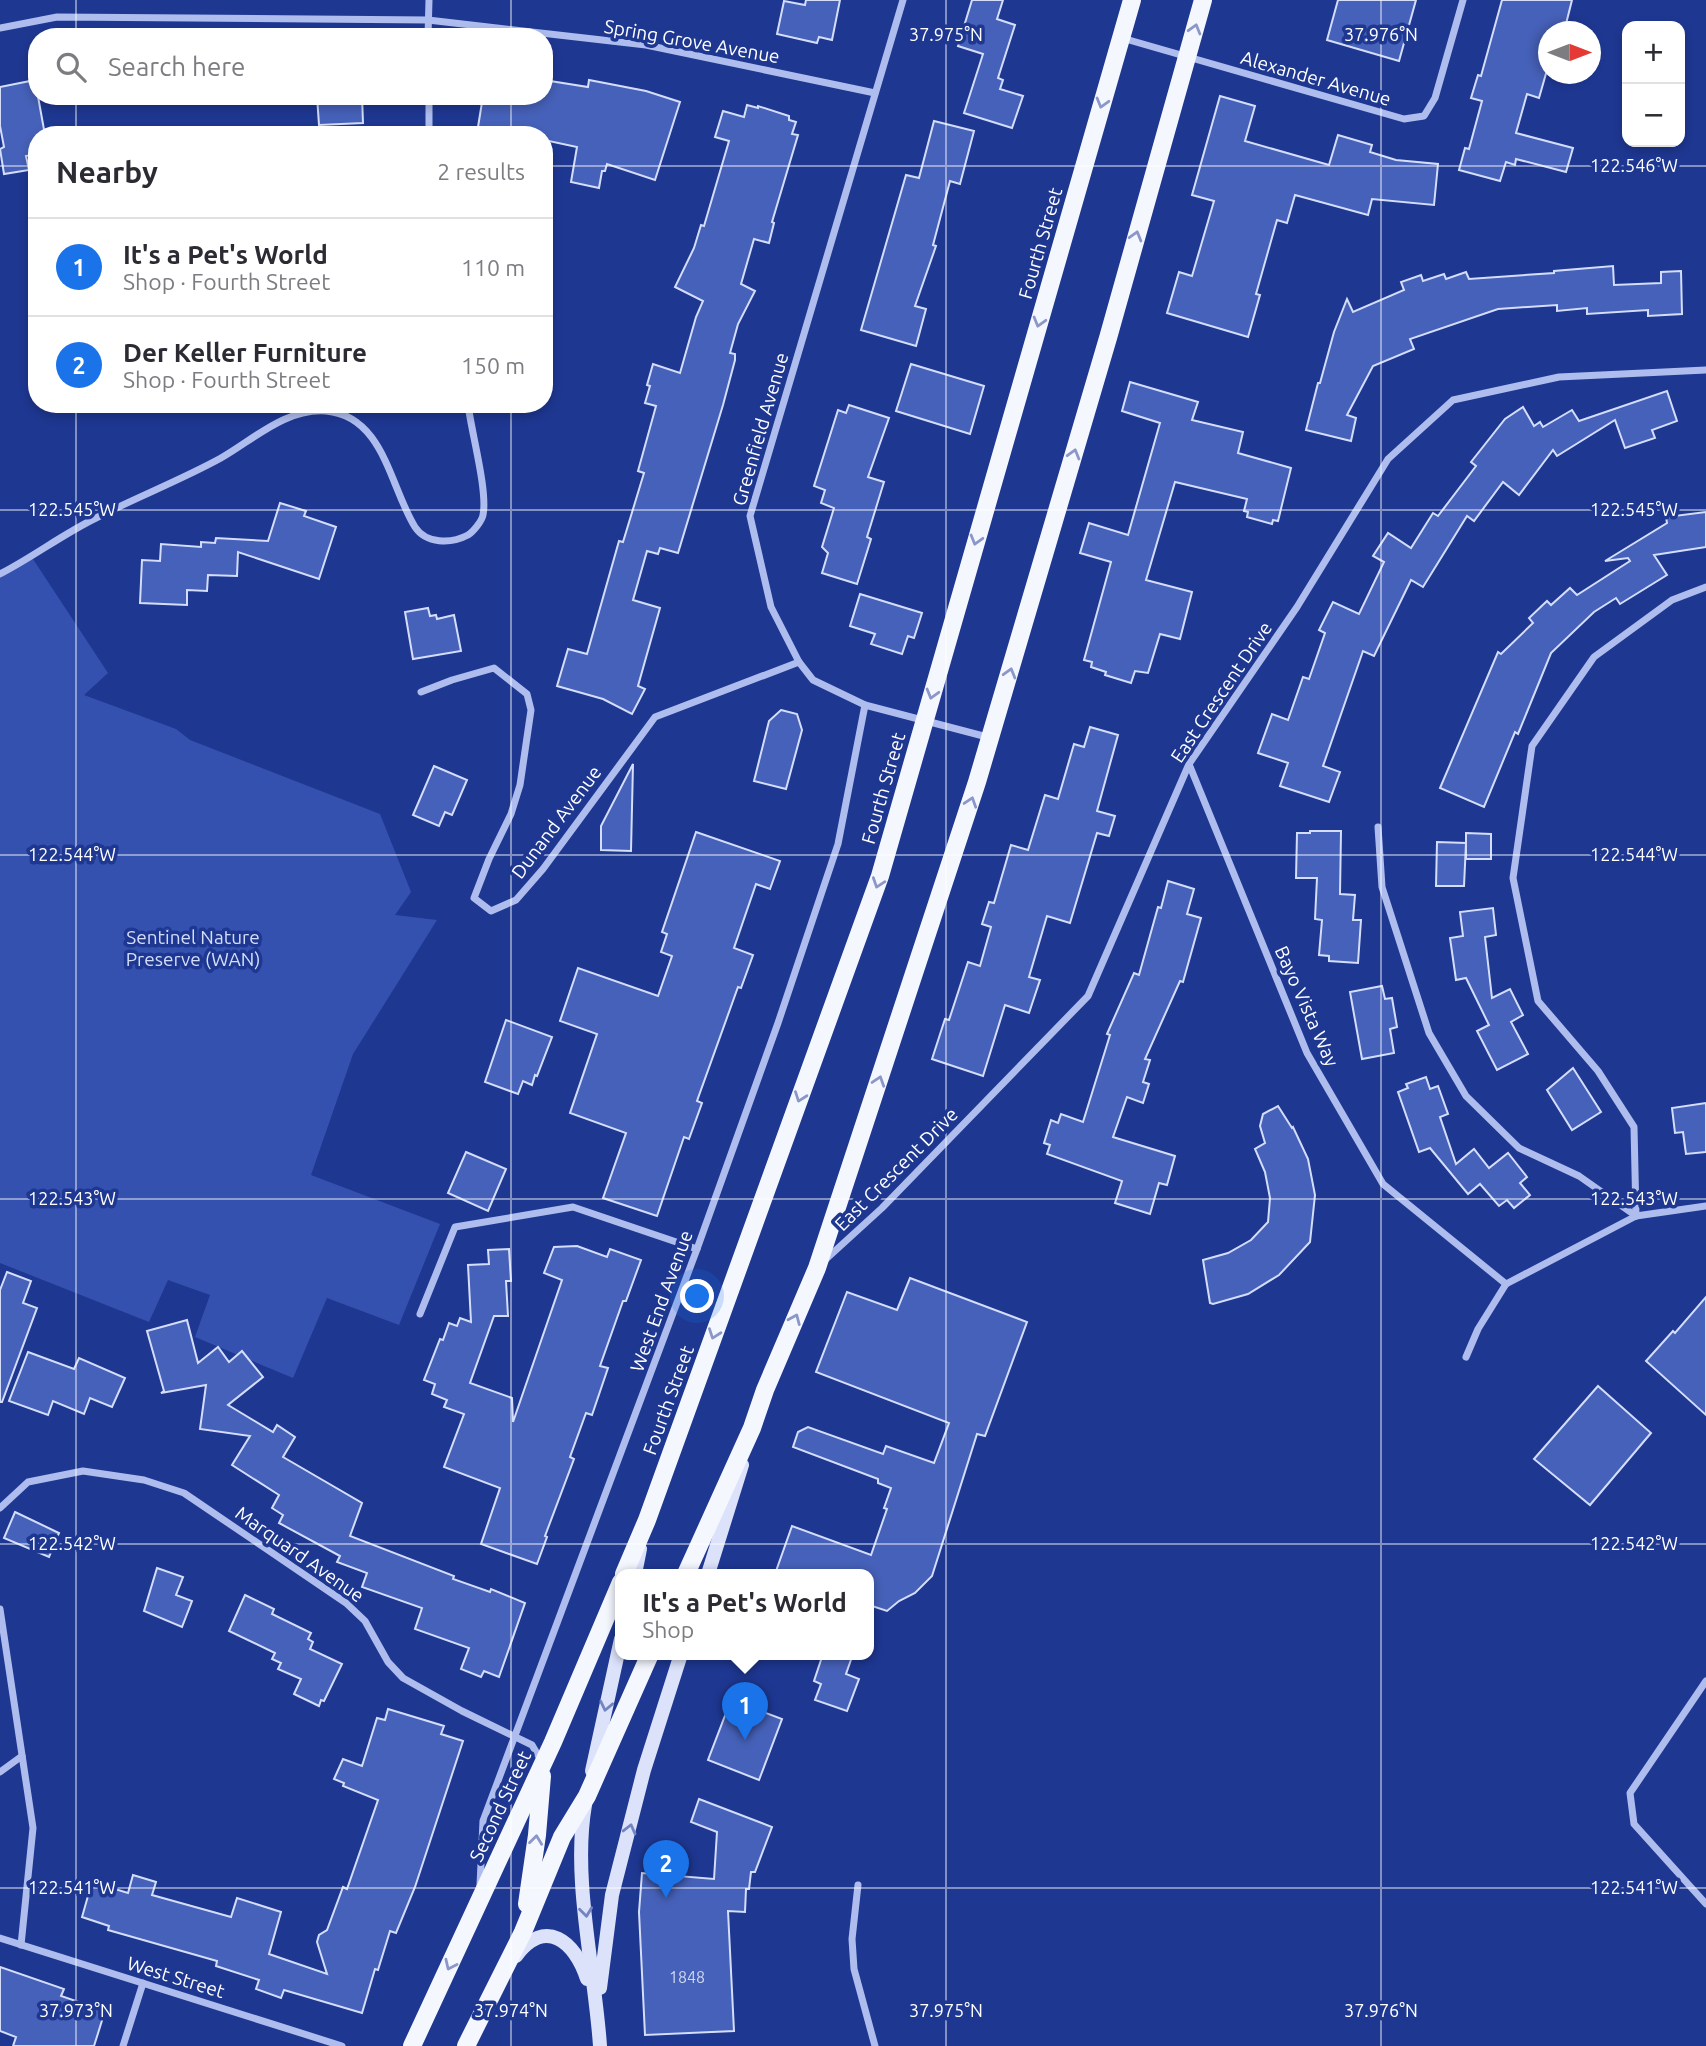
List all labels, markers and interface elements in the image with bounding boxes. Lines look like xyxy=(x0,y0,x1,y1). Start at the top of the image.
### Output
street label: Spring Grove Avenue xyxy=(602,15,782,67)
north arrow xyxy=(1538,21,1601,84)
map controls xyxy=(1622,21,1685,147)
button: + xyxy=(1622,21,1685,84)
one-way arrow xyxy=(1187,23,1201,35)
text: 37.975°N xyxy=(909,24,983,44)
text: 37.976°N xyxy=(1344,24,1418,44)
search box xyxy=(28,28,553,105)
street label: Alexander Avenue xyxy=(1238,46,1394,110)
icon: search xyxy=(52,48,90,86)
text: Search here xyxy=(108,52,245,81)
button: − xyxy=(1622,84,1685,147)
one-way arrow xyxy=(1096,97,1111,109)
text: Nearby xyxy=(56,155,158,189)
text: 122.546°W xyxy=(1590,155,1678,175)
text: 2 results xyxy=(437,159,525,184)
street label: Fourth Street xyxy=(1014,184,1067,301)
one-way arrow xyxy=(1128,230,1143,242)
text: It's a Pet's World xyxy=(123,240,328,269)
text: 1 xyxy=(73,255,85,280)
text: 110 m xyxy=(461,255,525,280)
text: Shop · Fourth Street xyxy=(123,269,330,294)
one-way arrow xyxy=(1033,316,1048,328)
text: Der Keller Furniture xyxy=(123,338,367,367)
street label: Greenfield Avenue xyxy=(728,350,792,508)
text: 2 xyxy=(73,353,85,378)
text: 150 m xyxy=(461,353,525,378)
text: Shop · Fourth Street xyxy=(123,367,330,392)
one-way arrow xyxy=(1065,449,1080,461)
text: 122.545°W xyxy=(28,499,116,519)
text: 122.545°W xyxy=(1590,499,1678,519)
one-way arrow xyxy=(970,534,984,546)
street label: East Crescent Drive xyxy=(1166,617,1276,767)
one-way arrow xyxy=(1002,667,1017,679)
one-way arrow xyxy=(925,687,940,699)
street label: Fourth Street xyxy=(857,729,910,846)
street label: Dunand Avenue xyxy=(507,761,605,883)
one-way arrow xyxy=(963,796,977,808)
text: 122.544°W xyxy=(28,844,116,864)
text: 122.544°W xyxy=(1590,844,1678,864)
one-way arrow xyxy=(872,877,886,889)
park label: Sentinel Nature Preserve (WAN) xyxy=(126,926,260,970)
street label: Bayo Vista Way xyxy=(1271,942,1343,1070)
one-way arrow xyxy=(871,1076,885,1088)
one-way arrow xyxy=(794,1091,808,1103)
street label: East Crescent Drive xyxy=(830,1103,962,1235)
text: 122.543°W xyxy=(28,1188,116,1208)
text: 122.543°W xyxy=(1590,1188,1678,1208)
street label: West End Avenue xyxy=(625,1227,697,1375)
your location xyxy=(680,1279,714,1313)
one-way arrow xyxy=(787,1314,801,1326)
one-way arrow xyxy=(708,1328,722,1340)
street label: Fourth Street xyxy=(638,1342,698,1458)
street label: Marquard Avenue xyxy=(231,1501,369,1607)
text: 122.542°W xyxy=(28,1533,116,1553)
text: 122.542°W xyxy=(1590,1533,1678,1553)
popup xyxy=(615,1569,874,1660)
text: It's a Pet's World xyxy=(642,1588,847,1617)
text: Shop xyxy=(642,1617,694,1642)
pin: 1 xyxy=(722,1682,768,1740)
one-way arrow xyxy=(600,1700,615,1712)
street label: Second Street xyxy=(465,1747,535,1865)
one-way arrow xyxy=(622,1823,636,1835)
one-way arrow xyxy=(529,1834,544,1846)
pin: 2 xyxy=(643,1840,689,1898)
text: 122.541°W xyxy=(28,1877,116,1897)
text: 122.541°W xyxy=(1590,1877,1678,1897)
one-way arrow xyxy=(578,1906,593,1918)
street label: West Street xyxy=(125,1952,228,2002)
one-way arrow xyxy=(444,1958,458,1970)
house number: 1848 xyxy=(669,1968,705,1986)
text: 37.973°N xyxy=(39,2000,113,2020)
text: 37.974°N xyxy=(474,2000,548,2020)
text: 37.975°N xyxy=(909,2000,983,2020)
text: 37.976°N xyxy=(1344,2000,1418,2020)

